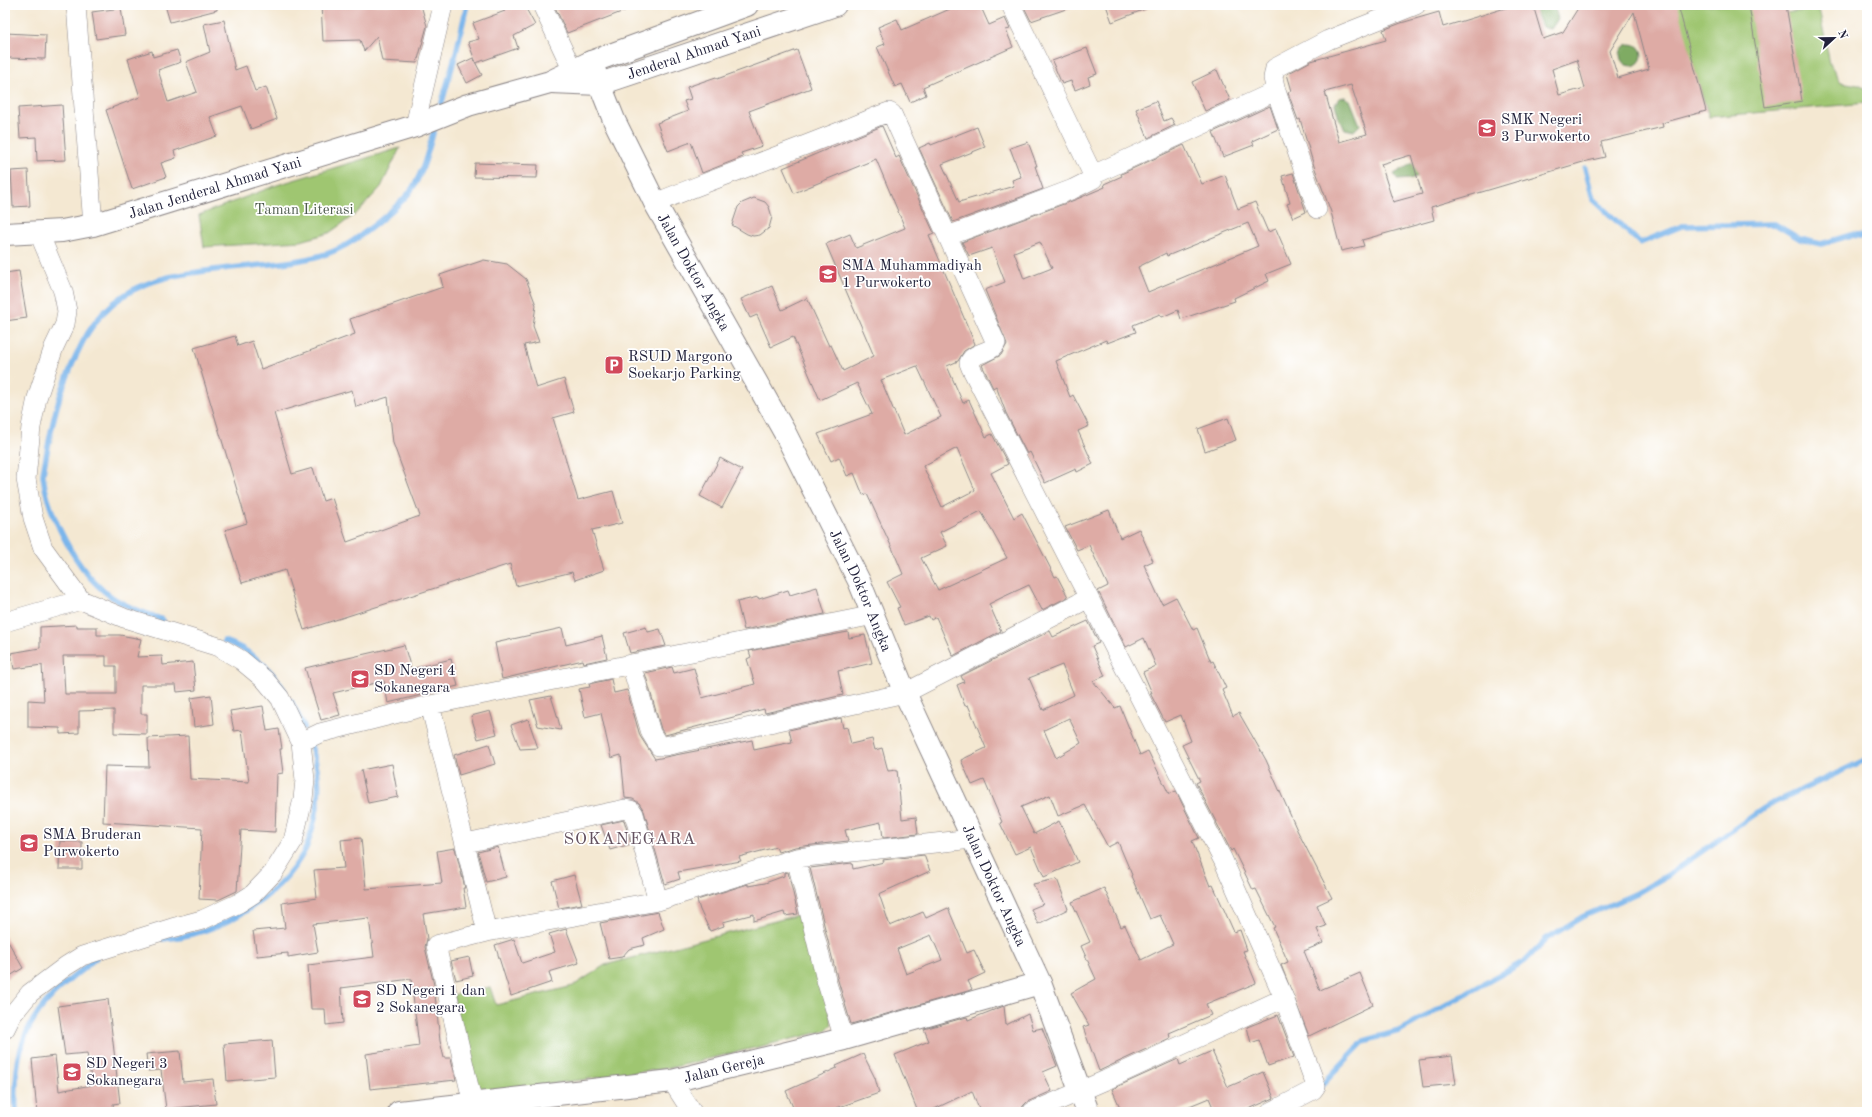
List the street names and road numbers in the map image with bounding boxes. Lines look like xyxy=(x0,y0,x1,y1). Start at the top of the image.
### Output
street label: Jenderal Ahmad Yani xyxy=(625,24,763,83)
street label: Jalan Jenderal Ahmad Yani xyxy=(127,155,303,223)
street label: Jalan Doktor Angka xyxy=(654,211,732,334)
street label: Jalan Doktor Angka xyxy=(826,528,893,655)
street label: Jalan Doktor Angka xyxy=(959,823,1028,950)
street label: Jalan Gereja xyxy=(682,1053,766,1087)

